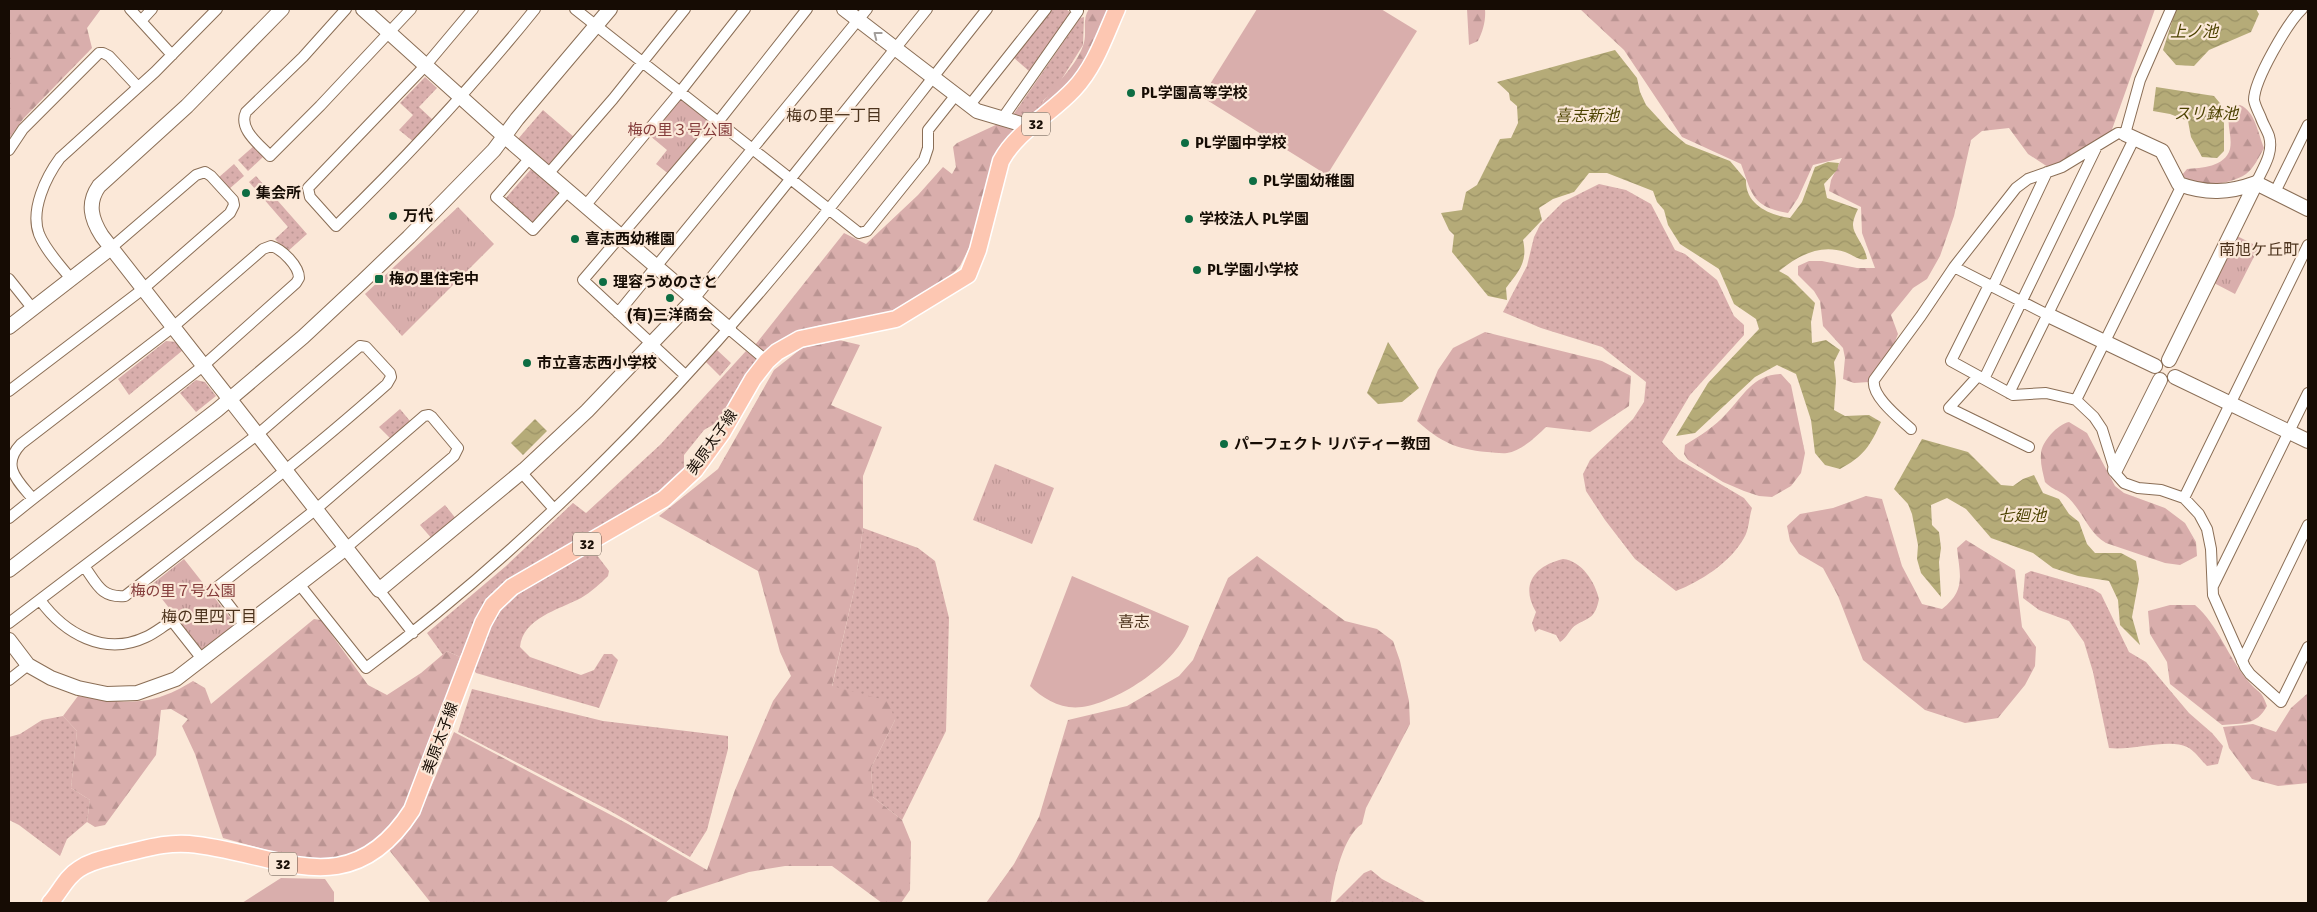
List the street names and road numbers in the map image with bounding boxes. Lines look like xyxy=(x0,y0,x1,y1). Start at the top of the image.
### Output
road number: 32 xyxy=(1022,112,1050,136)
street label: 美原太子線 xyxy=(683,406,741,478)
road number: 32 xyxy=(573,532,601,556)
street label: 美原太子線 xyxy=(419,700,461,776)
road number: 32 xyxy=(269,852,297,876)

